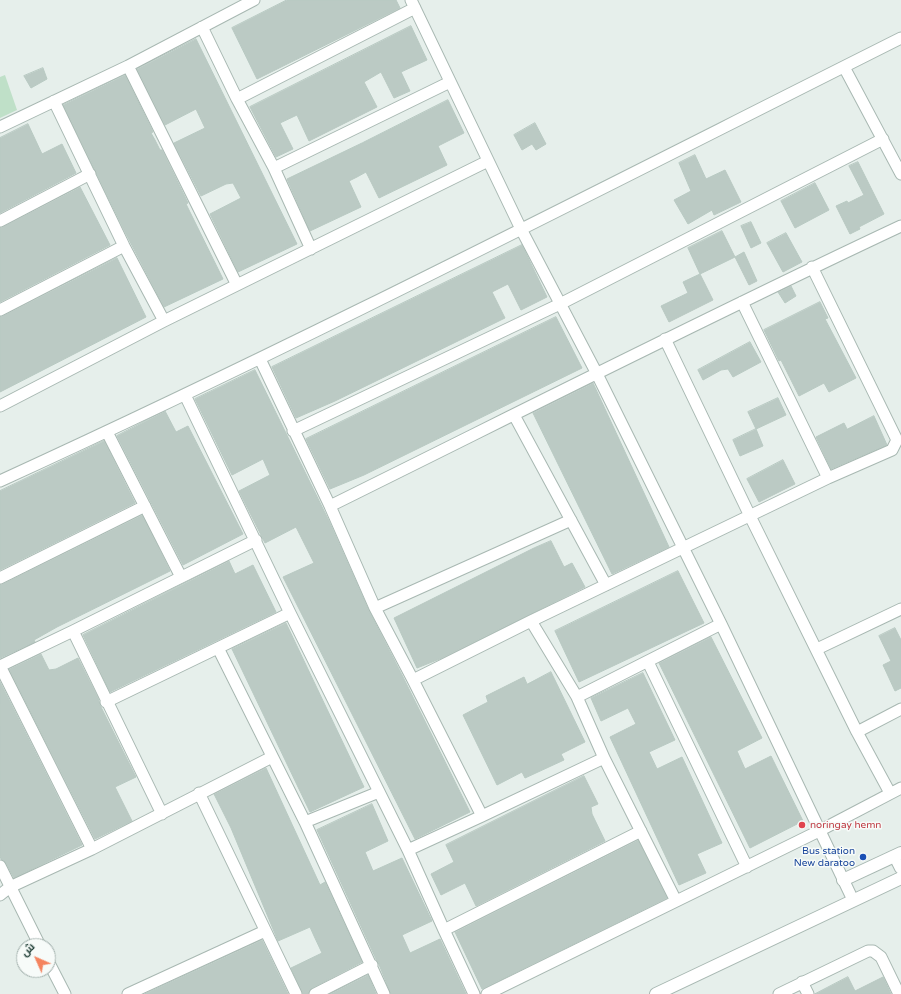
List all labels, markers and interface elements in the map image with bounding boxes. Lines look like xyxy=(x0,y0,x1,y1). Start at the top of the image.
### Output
place label: noringay hemn xyxy=(810,819,881,831)
marker: noringay hemn xyxy=(797,820,807,830)
place label: Bus station New daratoo xyxy=(794,845,855,868)
marker: Bus station New daratoo xyxy=(858,852,868,862)
north arrow xyxy=(16,938,56,978)
text: ش xyxy=(18,940,37,959)

